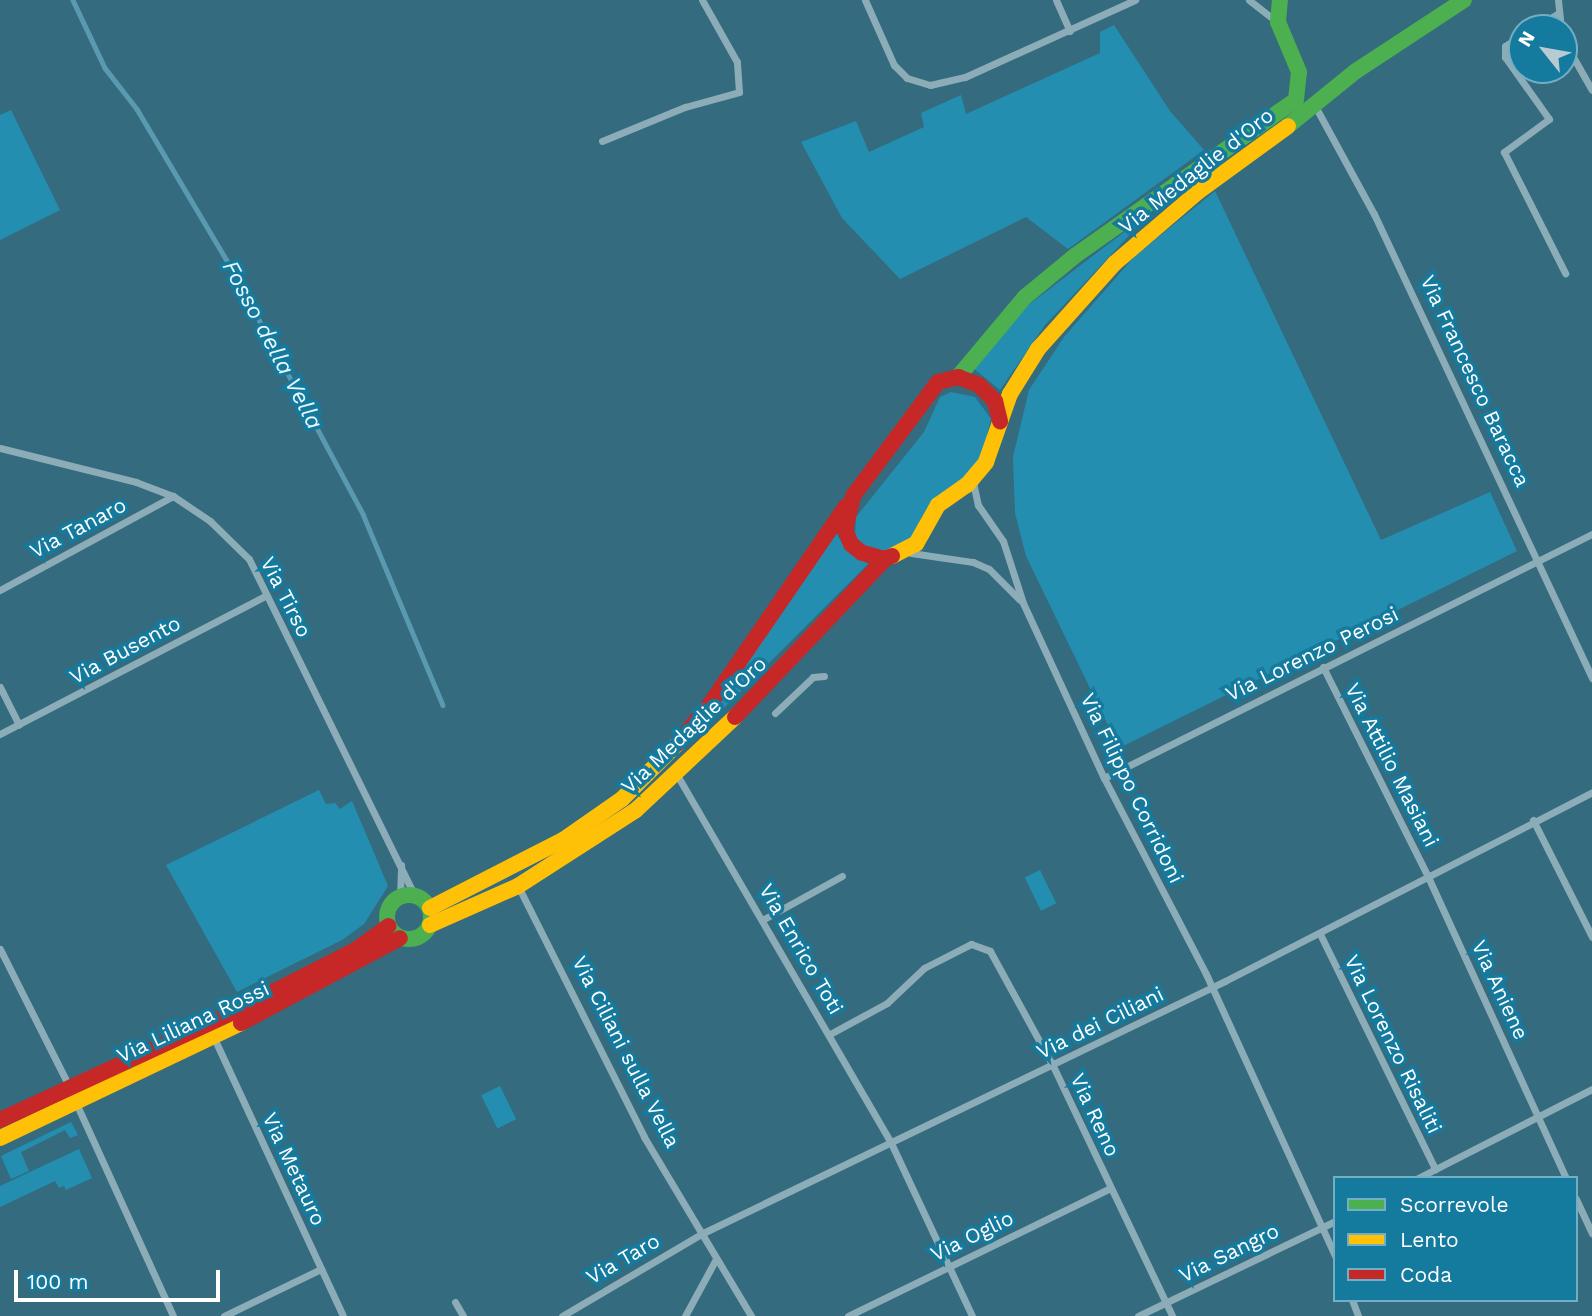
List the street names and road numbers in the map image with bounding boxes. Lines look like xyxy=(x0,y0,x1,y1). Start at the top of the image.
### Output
street label: Via Medaglie d'Oro xyxy=(1113,103,1279,239)
street label: Via Francesco Baracca xyxy=(1415,271,1535,491)
street label: Via Tanaro xyxy=(25,492,131,564)
street label: Via Tirso xyxy=(255,552,317,642)
street label: Via Lorenzo Perosi xyxy=(1221,601,1403,707)
street label: Via Busento xyxy=(65,610,185,690)
street label: Via Medaglie d'Oro xyxy=(616,651,772,799)
street label: Via Attilio Masiani xyxy=(1340,678,1444,852)
street label: Via Filippo Corridoni xyxy=(1075,689,1189,887)
street label: Via Enrico Toti xyxy=(753,879,849,1019)
street label: Via Aniene xyxy=(1466,936,1534,1044)
street label: Via Lorenzo Risaliti xyxy=(1339,950,1447,1138)
street label: Via Ciliani sulla Vella xyxy=(566,951,686,1153)
street label: Via Liliana Rossi xyxy=(112,975,274,1069)
street label: Via dei Ciliani xyxy=(1032,981,1168,1065)
street label: Via Reno xyxy=(1065,1069,1125,1161)
street label: Via Metauro xyxy=(257,1108,331,1230)
street label: Via Oglio xyxy=(926,1205,1018,1267)
street label: Via Sangro xyxy=(1175,1218,1283,1288)
street label: Via Taro xyxy=(581,1228,665,1290)

